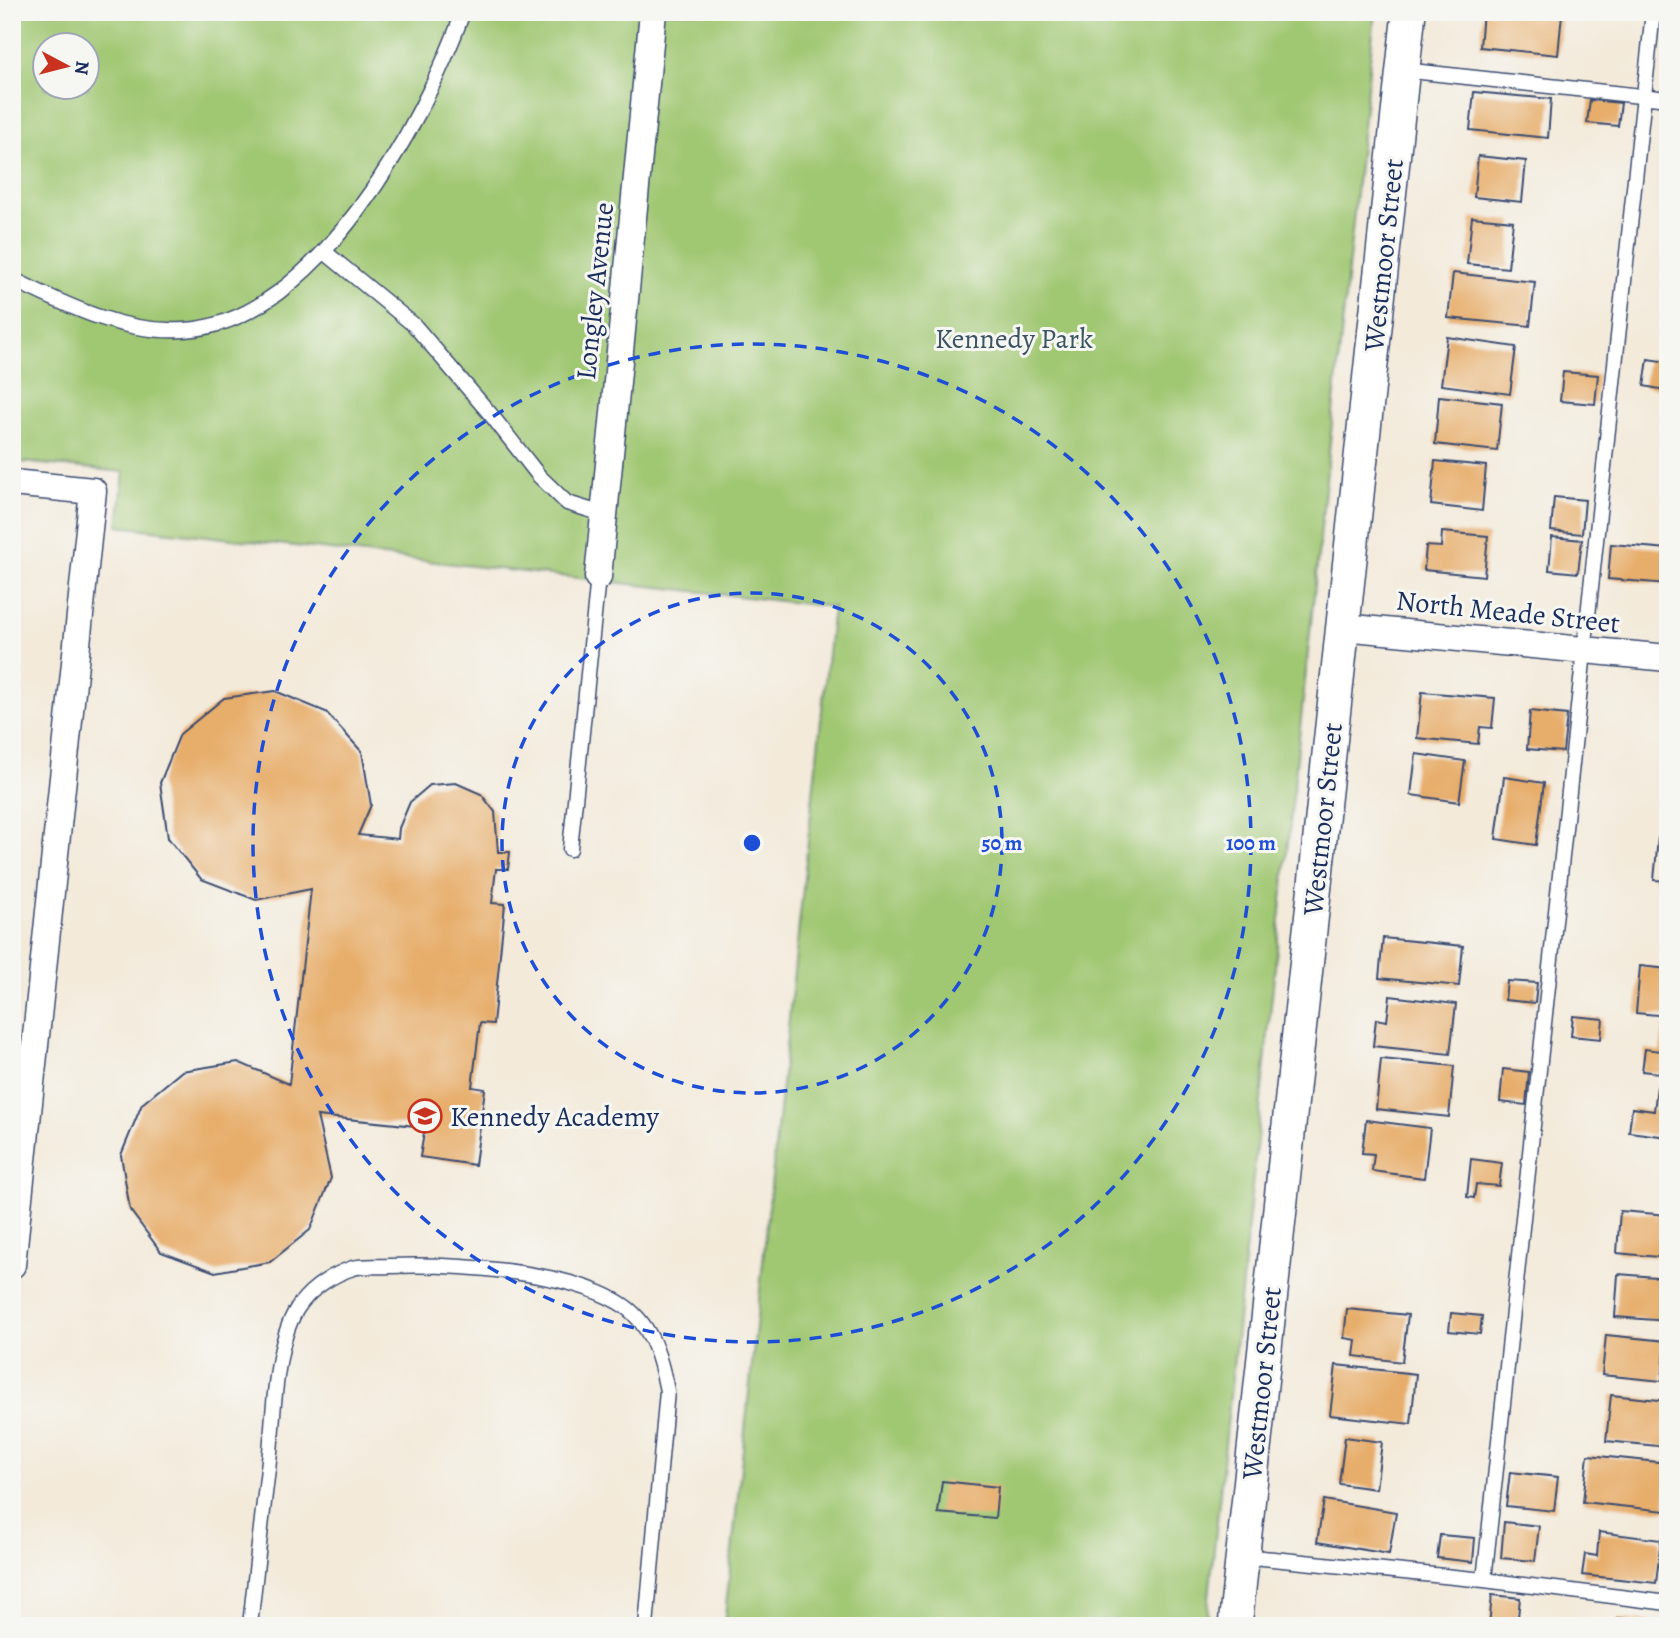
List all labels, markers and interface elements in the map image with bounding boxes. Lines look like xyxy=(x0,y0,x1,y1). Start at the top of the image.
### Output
north arrow xyxy=(32,32,102,102)
text: N xyxy=(68,59,96,77)
street label: Westmoor Street xyxy=(1355,157,1413,354)
street label: Longley Avenue xyxy=(567,200,623,382)
park label: Kennedy Park xyxy=(935,320,1093,358)
street label: North Meade Street xyxy=(1394,581,1622,643)
street label: Westmoor Street xyxy=(1294,721,1352,918)
text: 50 m xyxy=(982,829,1023,857)
text: 100 m xyxy=(1226,829,1276,857)
centre of rings xyxy=(740,831,764,855)
school or university icon: Kennedy Academy xyxy=(406,1097,444,1135)
place label: Kennedy Academy xyxy=(450,1098,660,1136)
street label: Westmoor Street xyxy=(1233,1285,1291,1482)

